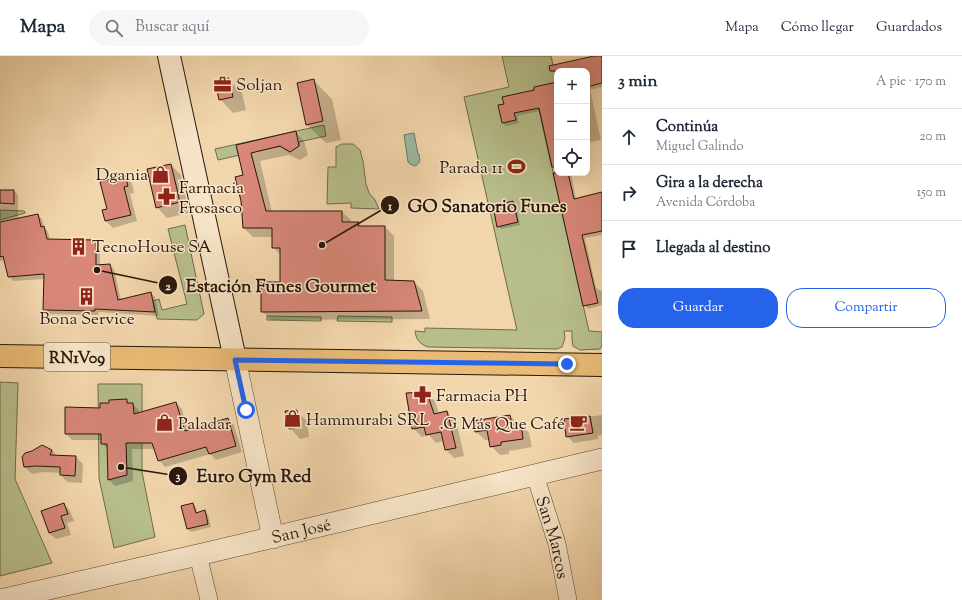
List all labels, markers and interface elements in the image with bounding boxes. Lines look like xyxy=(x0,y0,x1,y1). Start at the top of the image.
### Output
search box xyxy=(89,10,369,46)
text: Mapa xyxy=(20,14,65,41)
icon: search xyxy=(103,17,125,39)
text: Buscar aquí xyxy=(135,17,209,38)
text: Mapa xyxy=(725,18,759,38)
text: Cómo llegar xyxy=(781,18,854,38)
text: Guardados xyxy=(876,18,942,38)
map controls xyxy=(554,68,590,176)
button: + xyxy=(554,68,590,104)
text: 3 min xyxy=(618,70,657,94)
text: A pie · 170 m xyxy=(876,73,946,91)
office icon: Soljan xyxy=(213,74,233,94)
place label: Soljan xyxy=(236,74,283,98)
button: − xyxy=(554,104,590,140)
text: Continúa xyxy=(656,117,718,138)
icon: ahead xyxy=(618,126,640,148)
text: 20 m xyxy=(920,128,946,146)
text: Miguel Galindo xyxy=(656,138,744,156)
button: locate xyxy=(554,140,590,176)
place label: Parada 11 xyxy=(439,157,503,181)
sports icon: Parada 11 xyxy=(506,157,526,177)
place label: Dgania xyxy=(96,164,148,188)
shop icon: Dgania xyxy=(151,164,171,184)
text: Gira a la derecha xyxy=(656,173,763,194)
place label: Farmacia Frosasco xyxy=(179,177,244,221)
icon: right xyxy=(618,182,640,204)
text: 150 m xyxy=(917,184,946,202)
pharmacy icon: Farmacia Frosasco xyxy=(156,187,176,207)
callout: GO Sanatorio Funes xyxy=(380,190,575,220)
text: Avenida Córdoba xyxy=(656,194,755,212)
text: GO Sanatorio Funes xyxy=(407,195,567,221)
text: 1 xyxy=(387,198,393,216)
building icon: TecnoHouse SA xyxy=(69,236,89,256)
place label: TecnoHouse SA xyxy=(92,236,212,260)
icon: arrive xyxy=(618,238,640,260)
text: Llegada al destino xyxy=(656,238,771,259)
callout: Estación Funes Gourmet xyxy=(158,270,384,300)
text: Estación Funes Gourmet xyxy=(186,275,377,301)
text: 2 xyxy=(165,278,171,296)
building icon: Bona Service xyxy=(77,286,97,306)
button: Guardar xyxy=(618,288,778,328)
button: Compartir xyxy=(786,288,946,328)
place label: Bona Service xyxy=(39,308,135,332)
road number: RN1V09 xyxy=(44,343,110,371)
route end xyxy=(558,355,576,373)
pharmacy icon: Farmacia PH xyxy=(413,385,433,405)
place label: Farmacia PH xyxy=(436,385,528,409)
route start xyxy=(237,401,255,419)
shop icon: Hammurabi SRL xyxy=(283,409,303,429)
place label: Hammurabi SRL xyxy=(306,409,429,433)
shop icon: Paladar xyxy=(155,413,175,433)
place label: Paladar xyxy=(178,413,232,437)
place label: .G Más Que Café xyxy=(440,413,565,437)
cafe icon: .G Más Que Café xyxy=(568,413,588,433)
callout: Euro Gym Red xyxy=(168,461,319,491)
text: Euro Gym Red xyxy=(196,465,312,491)
text: 3 xyxy=(176,468,181,486)
street label: San Marcos xyxy=(529,493,574,581)
street label: San José xyxy=(269,514,334,551)

